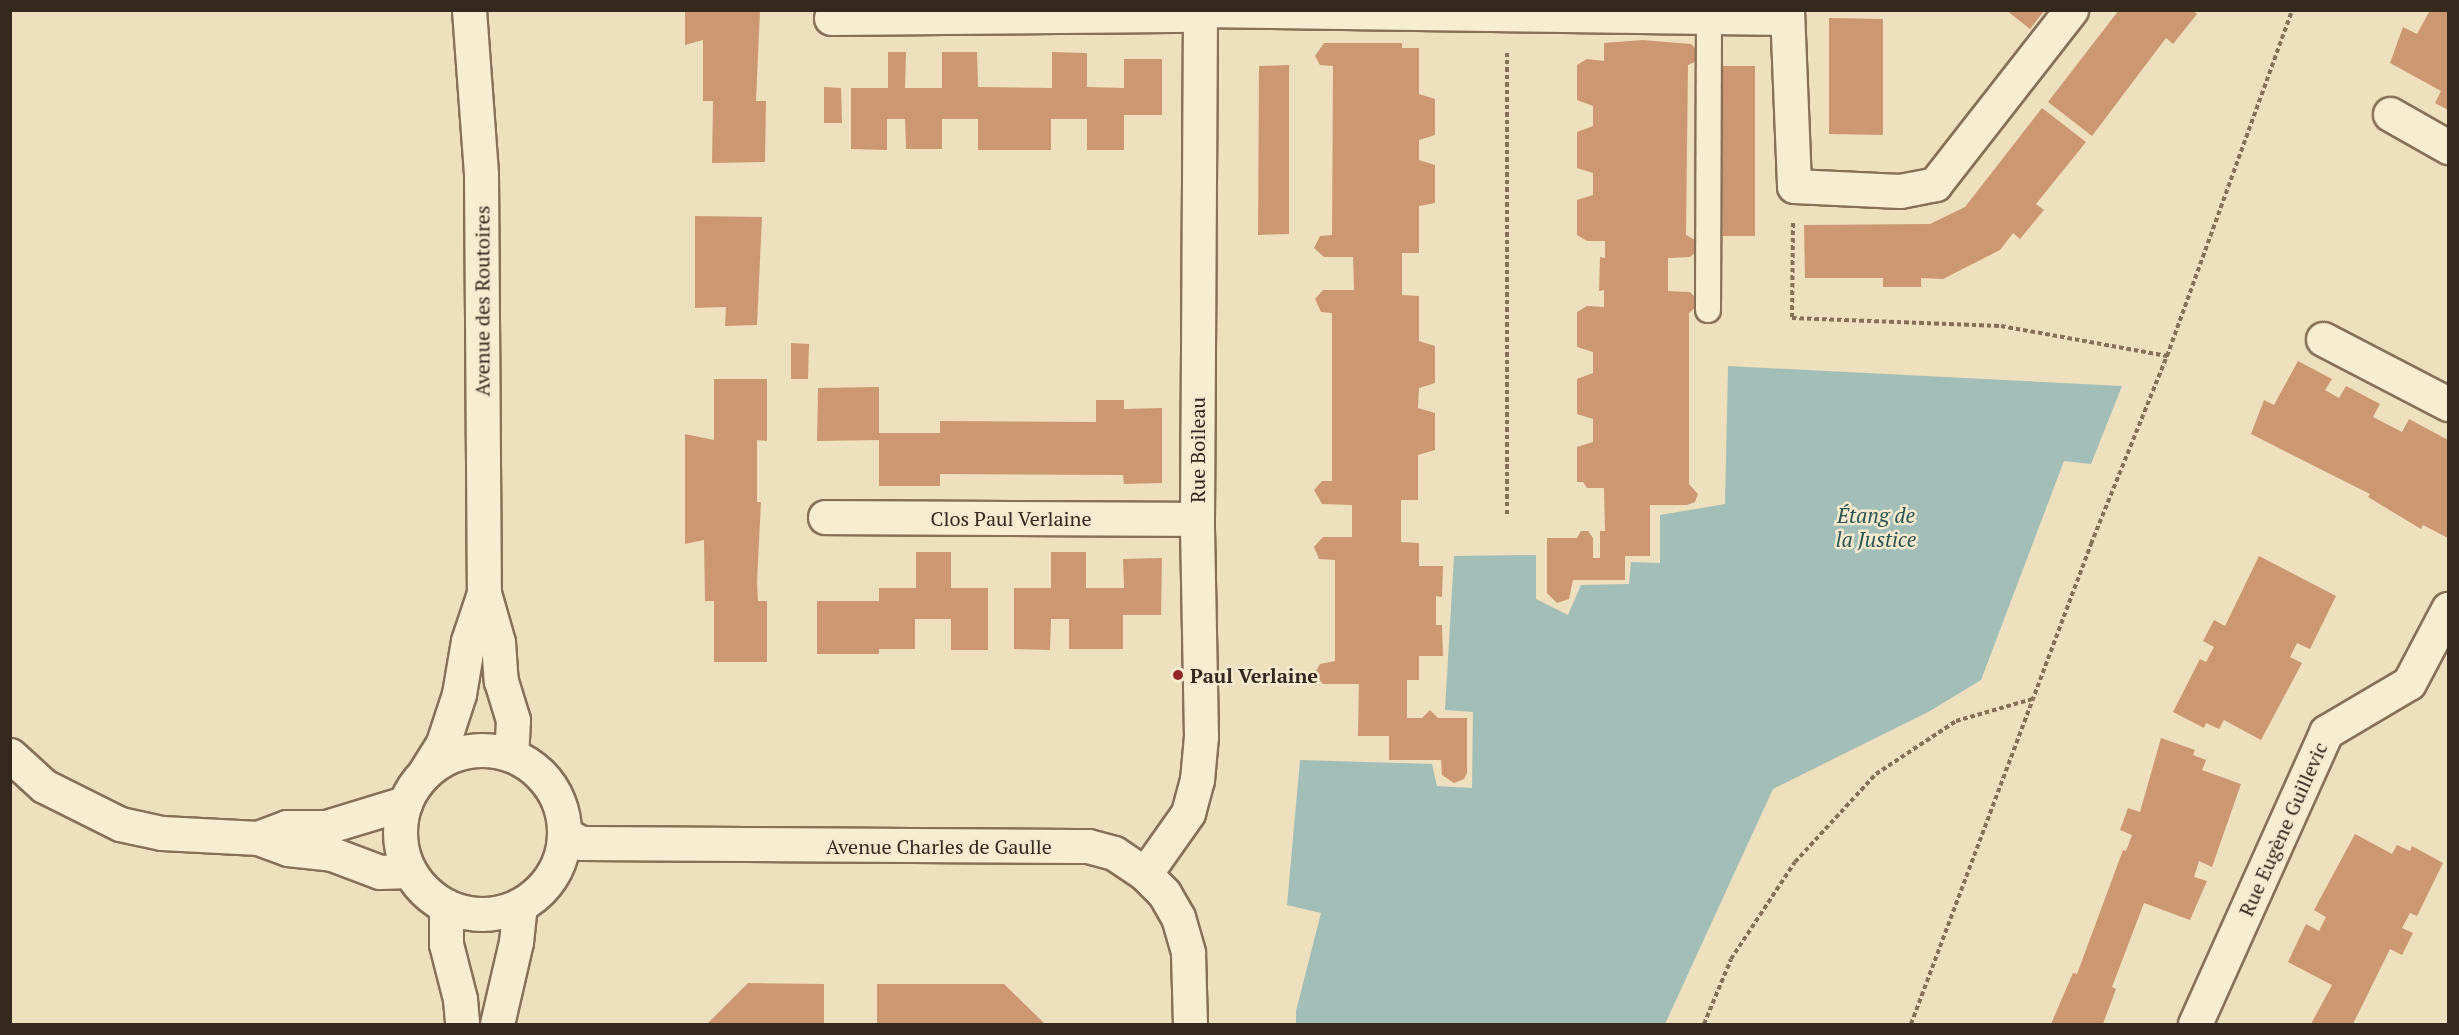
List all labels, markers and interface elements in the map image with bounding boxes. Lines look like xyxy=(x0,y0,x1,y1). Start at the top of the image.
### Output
street label: Avenue des Routoires xyxy=(470,206,494,396)
street label: Rue Boileau xyxy=(1185,397,1209,503)
water label: Étang de la Justice xyxy=(1836,502,1916,552)
street label: Clos Paul Verlaine xyxy=(930,506,1092,530)
place label: Paul Verlaine xyxy=(1190,663,1318,687)
marker: Paul Verlaine xyxy=(1171,668,1185,682)
street label: Rue Eugène Guillevic xyxy=(2234,738,2332,920)
street label: Avenue Charles de Gaulle xyxy=(826,834,1052,858)

